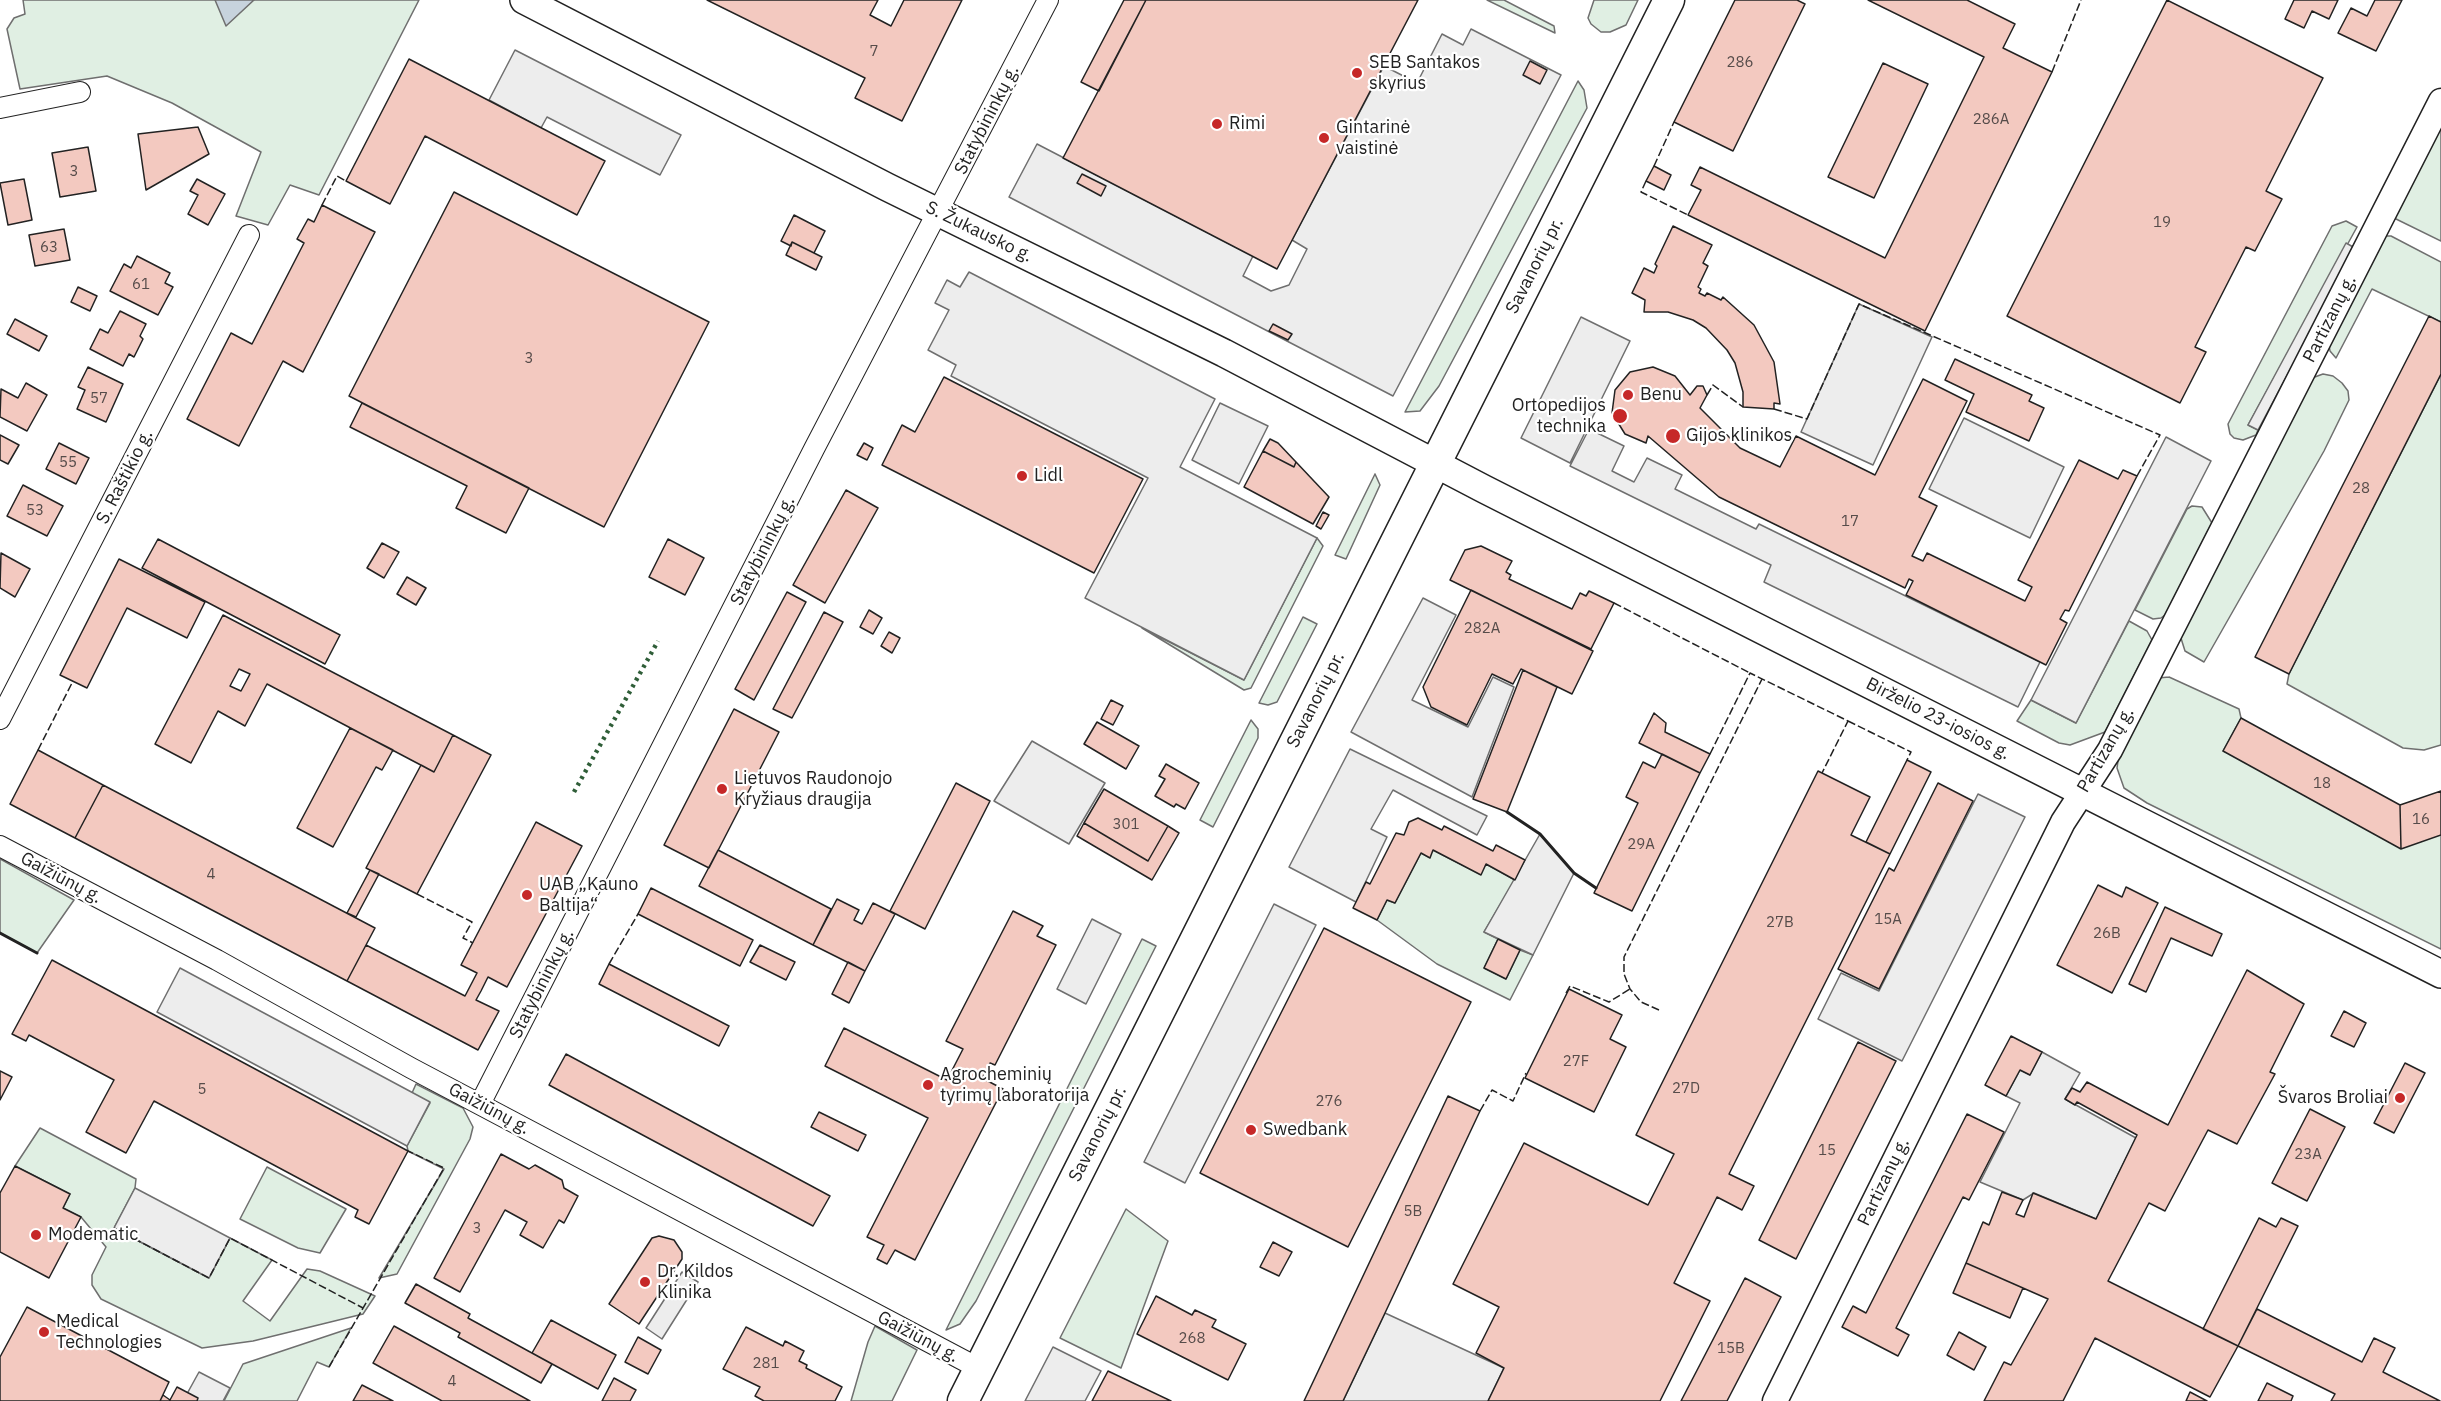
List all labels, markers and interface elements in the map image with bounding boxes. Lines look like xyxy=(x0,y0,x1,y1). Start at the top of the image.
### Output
house number: 7 xyxy=(870,43,878,61)
place label: SEB Santakos skyrius xyxy=(1369,52,1480,94)
house number: 286 xyxy=(1727,54,1753,72)
street label: Statybininkų g. xyxy=(950,62,1024,178)
marker: SEB Santakos skyrius xyxy=(1350,66,1364,80)
house number: 286A xyxy=(1973,111,2009,129)
place label: Rimi xyxy=(1229,113,1265,135)
marker: Rimi xyxy=(1210,117,1224,131)
place label: Gintarinė vaistinė xyxy=(1336,117,1410,160)
marker: Gintarinė vaistinė xyxy=(1317,131,1331,145)
house number: 3 xyxy=(70,163,78,181)
street label: S. Žukausko g. xyxy=(922,197,1036,267)
street label: Savanorių pr. xyxy=(1502,214,1568,318)
house number: 19 xyxy=(2153,214,2171,232)
house number: 63 xyxy=(40,239,58,257)
street label: Partizanų g. xyxy=(2299,272,2361,366)
house number: 61 xyxy=(132,276,150,294)
house number: 3 xyxy=(525,350,533,368)
place label: Benu xyxy=(1640,384,1682,406)
marker: Benu xyxy=(1621,388,1635,402)
house number: 57 xyxy=(90,390,108,408)
place label: Ortopedijos technika xyxy=(1512,395,1606,438)
marker: Ortopedijos technika xyxy=(1611,407,1629,425)
place label: Gijos klinikos xyxy=(1686,425,1792,447)
street label: S. Raštikio g. xyxy=(92,426,158,528)
marker: Gijos klinikos xyxy=(1664,427,1682,445)
house number: 55 xyxy=(59,454,77,472)
place label: Lidl xyxy=(1034,465,1063,487)
marker: Lidl xyxy=(1015,469,1029,483)
house number: 28 xyxy=(2352,480,2370,498)
street label: Statybininkų g. xyxy=(726,493,800,609)
house number: 53 xyxy=(26,502,44,520)
house number: 17 xyxy=(1841,513,1859,531)
house number: 282A xyxy=(1464,620,1500,638)
street label: Savanorių pr. xyxy=(1283,648,1349,752)
street label: Birželio 23-iosios g. xyxy=(1862,673,2014,765)
street label: Partizanų g. xyxy=(2073,703,2139,797)
place label: Lietuvos Raudonojo Kryžiaus draugija xyxy=(734,768,892,810)
house number: 18 xyxy=(2313,775,2331,793)
marker: Lietuvos Raudonojo Kryžiaus draugija xyxy=(715,782,729,796)
house number: 16 xyxy=(2412,811,2430,829)
house number: 301 xyxy=(1113,816,1139,834)
house number: 29A xyxy=(1627,836,1655,854)
street label: Gaižiūnų g. xyxy=(17,848,105,908)
house number: 4 xyxy=(207,866,215,884)
place label: UAB „Kauno Baltija“ xyxy=(539,874,638,916)
marker: UAB „Kauno Baltija“ xyxy=(520,888,534,902)
house number: 15A xyxy=(1874,911,1902,929)
house number: 27B xyxy=(1766,914,1794,932)
house number: 26B xyxy=(2093,925,2121,943)
street label: Statybininkų g. xyxy=(505,926,579,1042)
house number: 27F xyxy=(1563,1053,1589,1071)
place label: Agrocheminių tyrimų laboratorija xyxy=(940,1064,1089,1106)
marker: Agrocheminių tyrimų laboratorija xyxy=(921,1078,935,1092)
street label: Gaižiūnų g. xyxy=(445,1079,533,1139)
house number: 27D xyxy=(1672,1080,1700,1098)
house number: 5 xyxy=(198,1081,206,1099)
street label: Savanorių pr. xyxy=(1065,1082,1131,1186)
place label: Švaros Broliai xyxy=(2278,1087,2388,1109)
marker: Švaros Broliai xyxy=(2393,1091,2407,1105)
house number: 276 xyxy=(1316,1093,1342,1111)
place label: Swedbank xyxy=(1263,1119,1347,1141)
marker: Swedbank xyxy=(1244,1123,1258,1137)
street label: Partizanų g. xyxy=(1853,1135,1915,1229)
house number: 15 xyxy=(1818,1142,1836,1160)
house number: 23A xyxy=(2294,1146,2322,1164)
house number: 5B xyxy=(1404,1203,1422,1221)
house number: 3 xyxy=(473,1220,481,1238)
place label: Modematic xyxy=(48,1224,138,1246)
marker: Modematic xyxy=(29,1228,43,1242)
place label: Dr. Kildos Klinika xyxy=(657,1261,733,1304)
marker: Dr. Kildos Klinika xyxy=(638,1275,652,1289)
street label: Gaižiūnų g. xyxy=(874,1307,962,1367)
place label: Medical Technologies xyxy=(56,1311,162,1354)
marker: Medical Technologies xyxy=(37,1325,51,1339)
house number: 268 xyxy=(1179,1330,1205,1348)
house number: 15B xyxy=(1717,1340,1745,1358)
house number: 281 xyxy=(753,1355,779,1373)
house number: 4 xyxy=(448,1373,456,1391)

